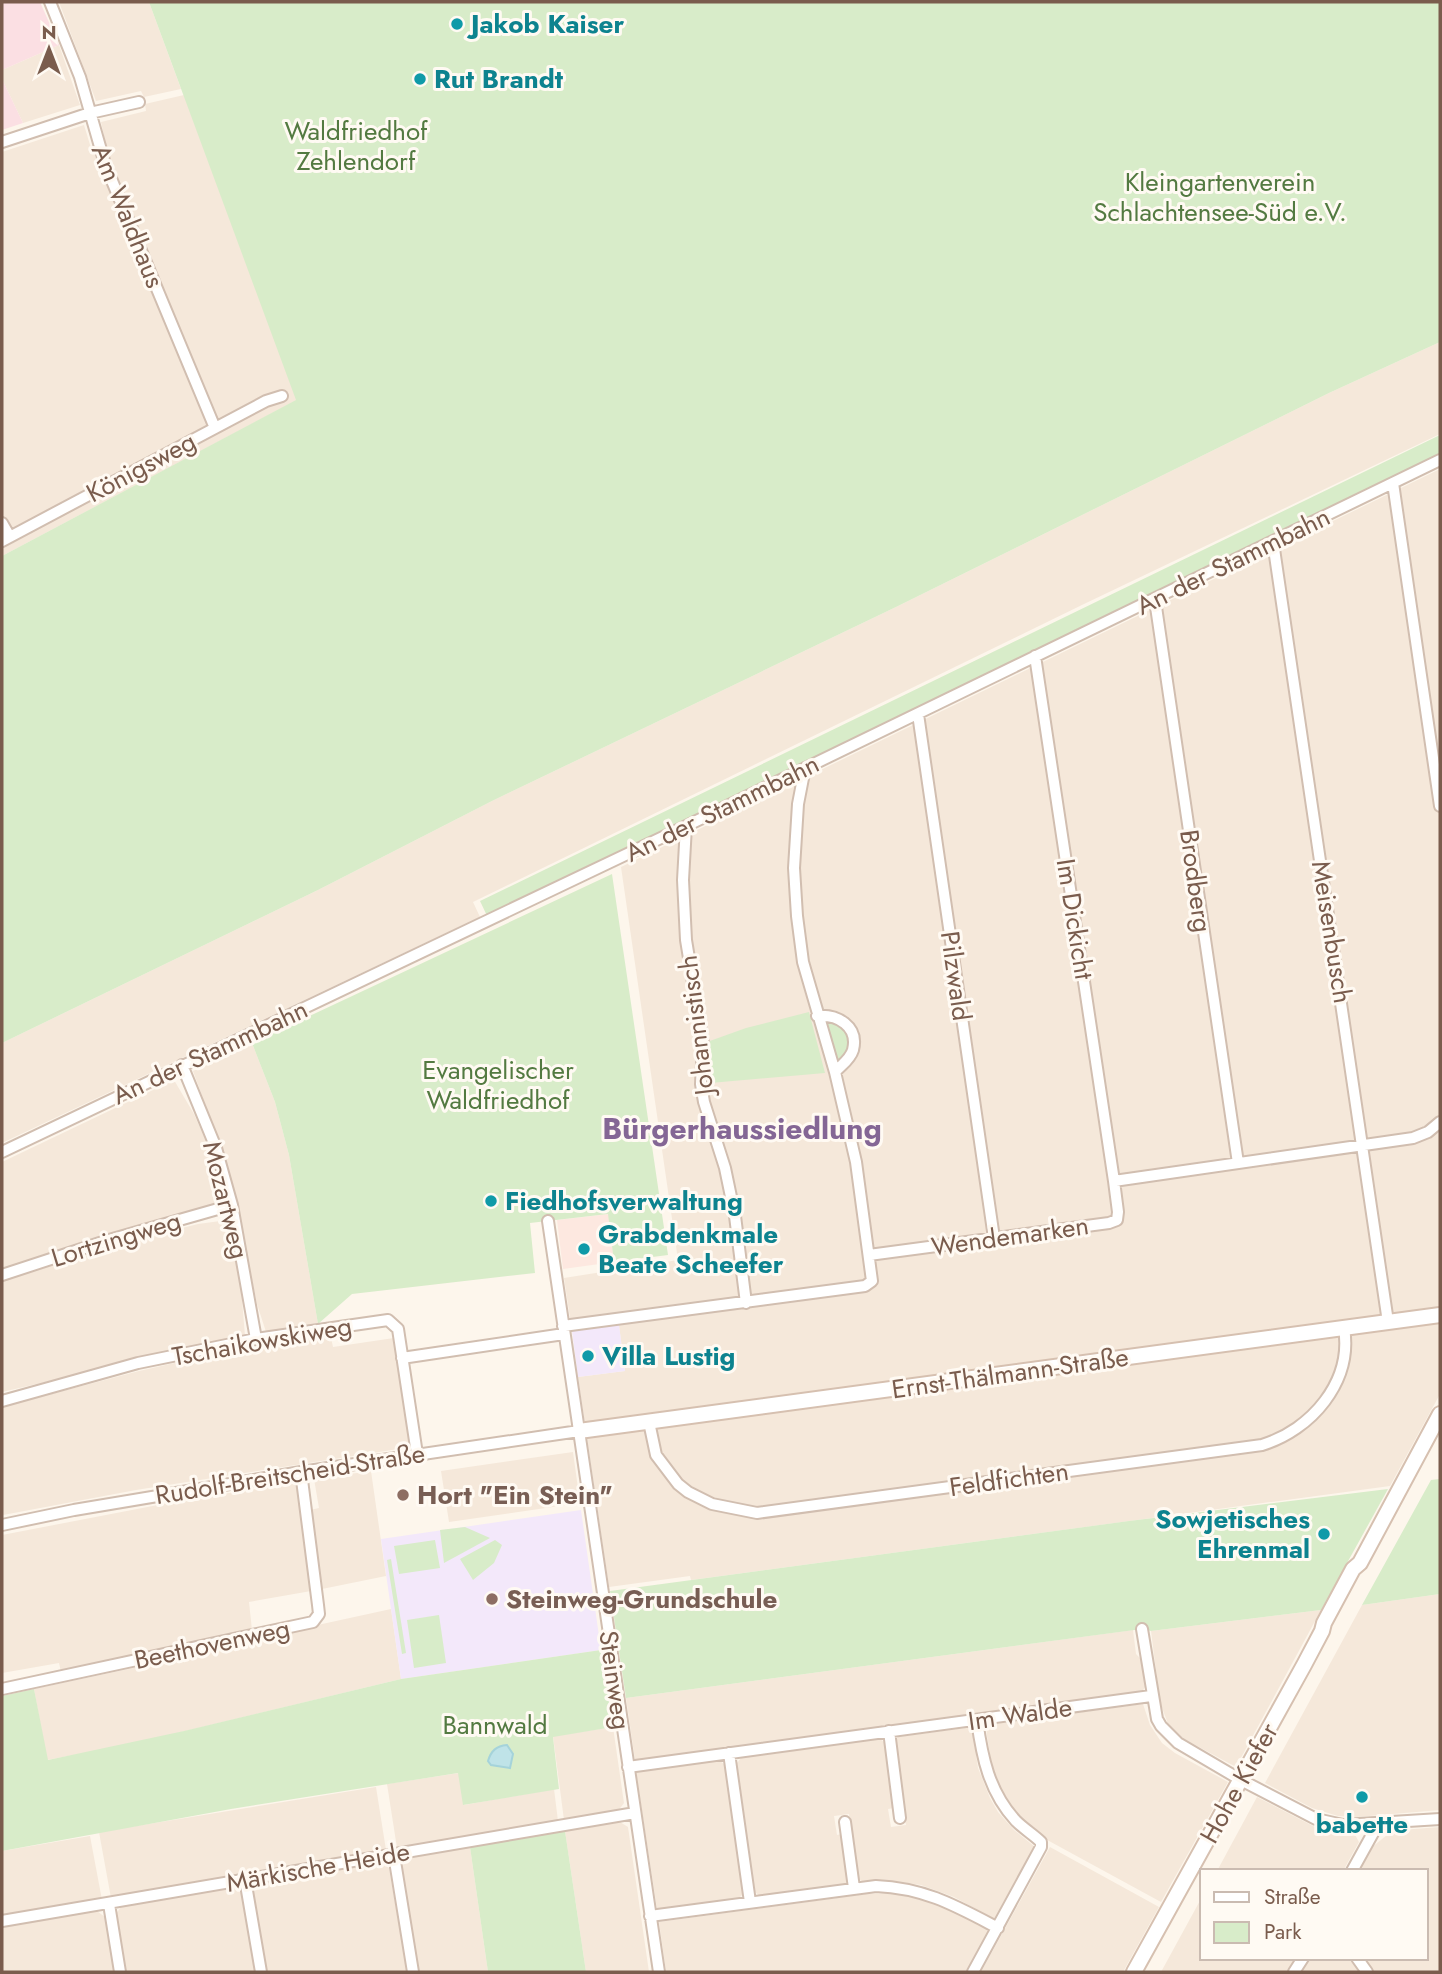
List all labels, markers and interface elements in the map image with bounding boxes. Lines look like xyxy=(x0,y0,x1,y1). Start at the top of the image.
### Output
place label: Jakob Kaiser xyxy=(466,5,625,43)
north arrow xyxy=(14,14,84,84)
marker: Jakob Kaiser xyxy=(449,16,465,32)
text: N xyxy=(41,19,57,46)
place label: Rut Brandt xyxy=(434,60,564,98)
marker: Rut Brandt xyxy=(412,71,428,87)
park label: Waldfriedhof Zehlendorf xyxy=(284,112,428,180)
street label: Am Waldhaus xyxy=(82,138,174,294)
park label: Kleingartenverein Schlachtensee-Süd e.V. xyxy=(1093,163,1347,231)
street label: Königsweg xyxy=(79,422,203,512)
street label: An der Stammbahn xyxy=(1130,498,1336,624)
street label: An der Stammbahn xyxy=(619,745,825,871)
street label: Brodberg xyxy=(1170,827,1222,935)
street label: Im Dickicht xyxy=(1047,856,1103,983)
street label: Meisenbusch xyxy=(1302,858,1362,1006)
street label: Pilzwald xyxy=(931,929,981,1023)
street label: Johannistisch xyxy=(669,953,724,1100)
street label: An der Stammbahn xyxy=(106,990,314,1114)
park label: Evangelischer Waldfriedhof xyxy=(422,1051,574,1119)
district label: Bürgerhaussiedlung xyxy=(602,1107,882,1150)
street label: Mozartweg xyxy=(193,1137,259,1263)
place label: Fiedhofsverwaltung xyxy=(505,1182,743,1220)
marker: Fiedhofsverwaltung xyxy=(483,1193,499,1209)
street label: Lortzingweg xyxy=(46,1201,186,1277)
street label: Wendemarken xyxy=(929,1206,1091,1266)
place label: Grabdenkmale Beate Scheefer xyxy=(598,1215,784,1283)
marker: Grabdenkmale Beate Scheefer xyxy=(576,1241,592,1257)
street label: Tschaikowskiweg xyxy=(169,1306,355,1376)
place label: Villa Lustig xyxy=(601,1337,735,1375)
street label: Ernst-Thälmann-Straße xyxy=(889,1338,1131,1408)
marker: Villa Lustig xyxy=(580,1348,596,1364)
street label: Rudolf-Breitscheid-Straße xyxy=(152,1434,428,1514)
street label: Feldfichten xyxy=(947,1452,1071,1506)
place label: Hort "Ein Stein" xyxy=(417,1476,613,1514)
marker: Hort "Ein Stein" xyxy=(395,1487,411,1503)
place label: Sowjetisches Ehrenmal xyxy=(1155,1500,1310,1568)
marker: Sowjetisches Ehrenmal xyxy=(1316,1526,1332,1542)
place label: Steinweg-Grundschule xyxy=(506,1580,778,1618)
marker: Steinweg-Grundschule xyxy=(484,1591,500,1607)
street label: Beethovenweg xyxy=(131,1609,293,1679)
street label: Steinweg xyxy=(589,1628,641,1732)
street label: Im Walde xyxy=(966,1688,1074,1740)
park label: Bannwald xyxy=(442,1706,548,1744)
street label: Hohe Kiefer xyxy=(1190,1716,1288,1850)
marker: babette xyxy=(1354,1789,1370,1805)
place label: babette xyxy=(1316,1805,1408,1843)
street label: Märkische Heide xyxy=(223,1832,413,1902)
legend xyxy=(1200,1869,1428,1960)
text: Straße xyxy=(1264,1882,1321,1912)
text: Park xyxy=(1264,1917,1302,1947)

